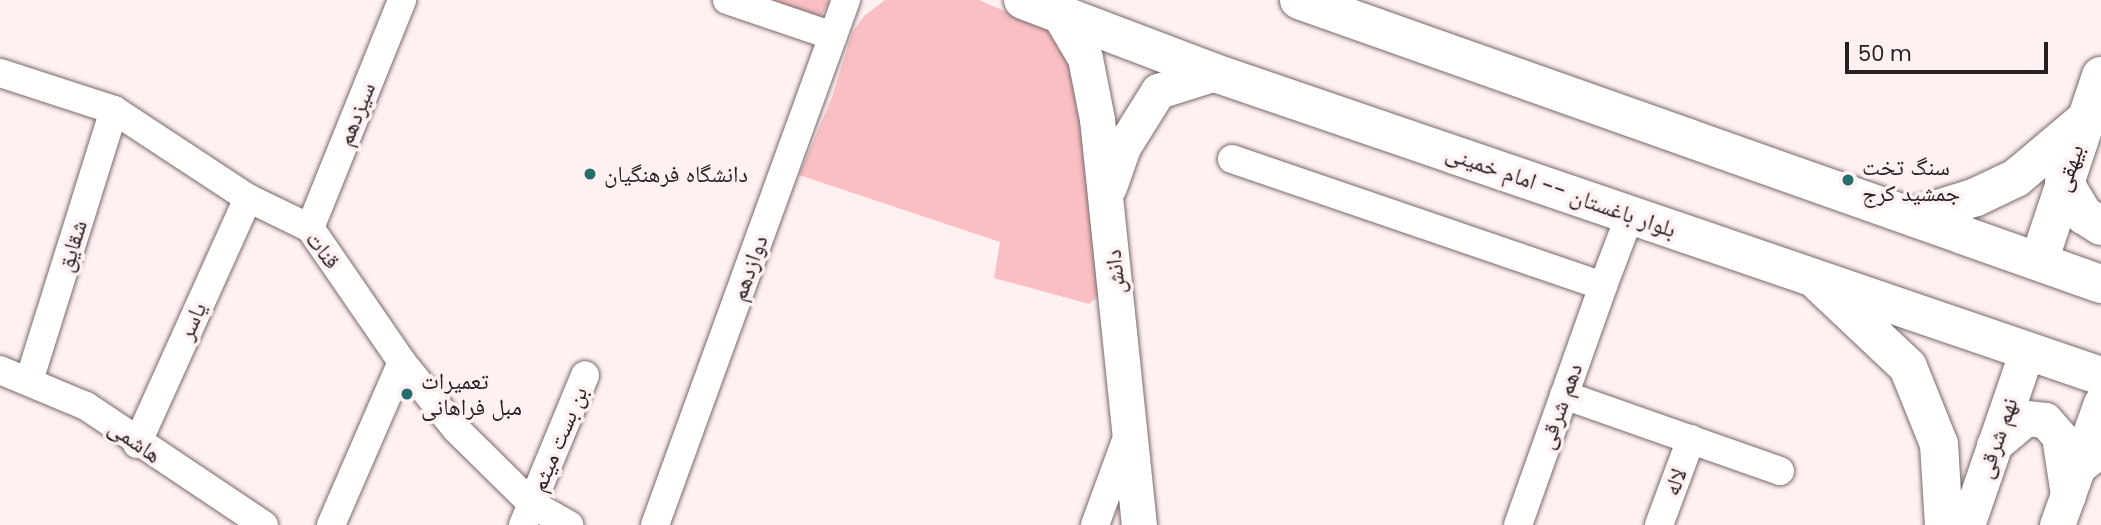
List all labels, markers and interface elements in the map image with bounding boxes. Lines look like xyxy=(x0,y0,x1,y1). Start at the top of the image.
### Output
scale bar xyxy=(1849,28,2052,72)
text: 50 m xyxy=(1858,39,1912,68)
street label: سیزدهم xyxy=(331,78,381,150)
street label: بلوار باغستان -- امام خمینی xyxy=(1442,139,1680,243)
street label: بیهقی xyxy=(2048,141,2090,195)
place label: سنگ تخت جمشید کرج xyxy=(1862,153,1960,207)
place label: دانشگاه فرهنگیان xyxy=(604,160,748,188)
marker: دانشگاه فرهنگیان xyxy=(582,166,598,182)
marker: سنگ تخت جمشید کرج xyxy=(1840,172,1856,188)
street label: شقایق xyxy=(51,217,93,275)
street label: قنات xyxy=(300,226,346,274)
street label: دوازدهم xyxy=(724,231,774,305)
street label: دانش xyxy=(1099,248,1131,296)
street label: یاسر xyxy=(172,298,212,344)
street label: دهم شرقی xyxy=(1532,359,1588,453)
place label: تعمیرات مبل فراهانی xyxy=(421,367,522,421)
street label: بن بست میثم xyxy=(524,382,594,496)
marker: تعمیرات مبل فراهانی xyxy=(399,386,415,402)
street label: نهم شرقی xyxy=(1970,394,2024,482)
street label: هاشمی xyxy=(103,413,167,469)
street label: لاله xyxy=(1657,465,1693,499)

